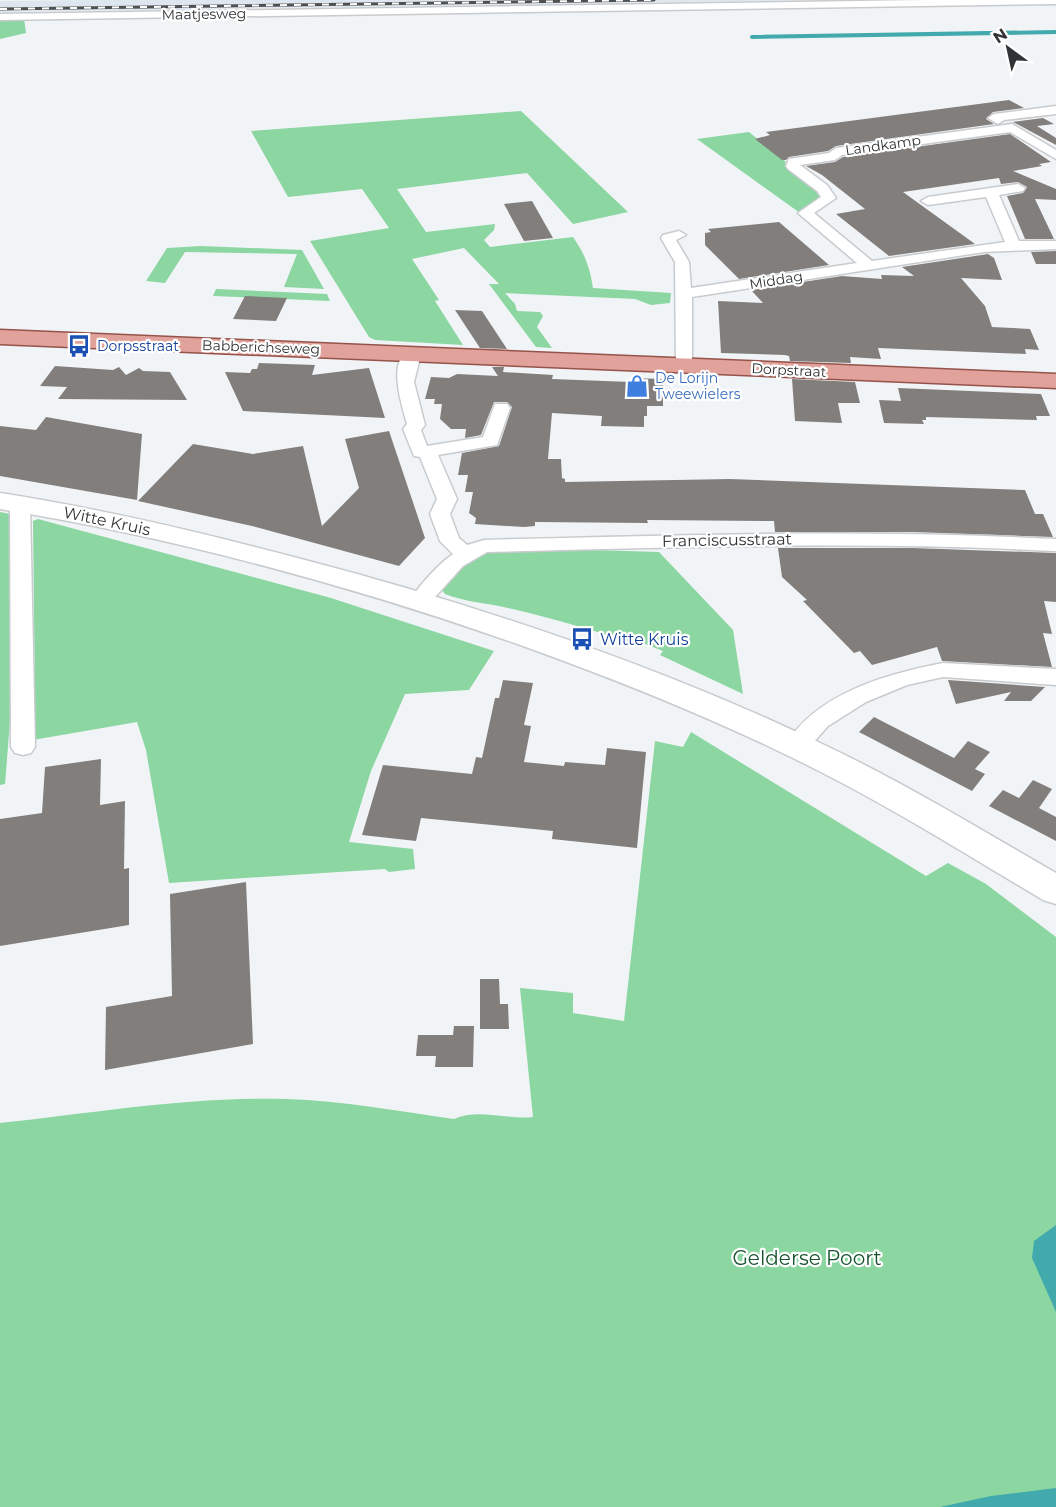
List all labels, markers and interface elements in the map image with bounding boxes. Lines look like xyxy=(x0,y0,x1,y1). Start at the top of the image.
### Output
street label: Maatjesweg xyxy=(161,4,247,24)
north arrow xyxy=(978,18,1038,78)
text: N xyxy=(990,24,1011,47)
street label: Landkamp xyxy=(844,131,922,159)
street label: Middag xyxy=(748,267,804,293)
bus stop icon: Dorpsstraat xyxy=(66,333,92,359)
street label: Babberichseweg xyxy=(202,336,320,358)
place label: Dorpsstraat xyxy=(97,337,179,355)
street label: Dorpstraat xyxy=(751,359,827,381)
place label: De Lorijn Tweewielers xyxy=(655,369,741,403)
shop icon: De Lorijn Tweewielers xyxy=(624,373,650,399)
street label: Witte Kruis xyxy=(62,503,152,540)
street label: Franciscusstraat xyxy=(662,529,793,551)
bus stop icon: Witte Kruis xyxy=(569,626,595,652)
place label: Witte Kruis xyxy=(600,630,689,649)
park label: Gelderse Poort xyxy=(732,1246,882,1270)

